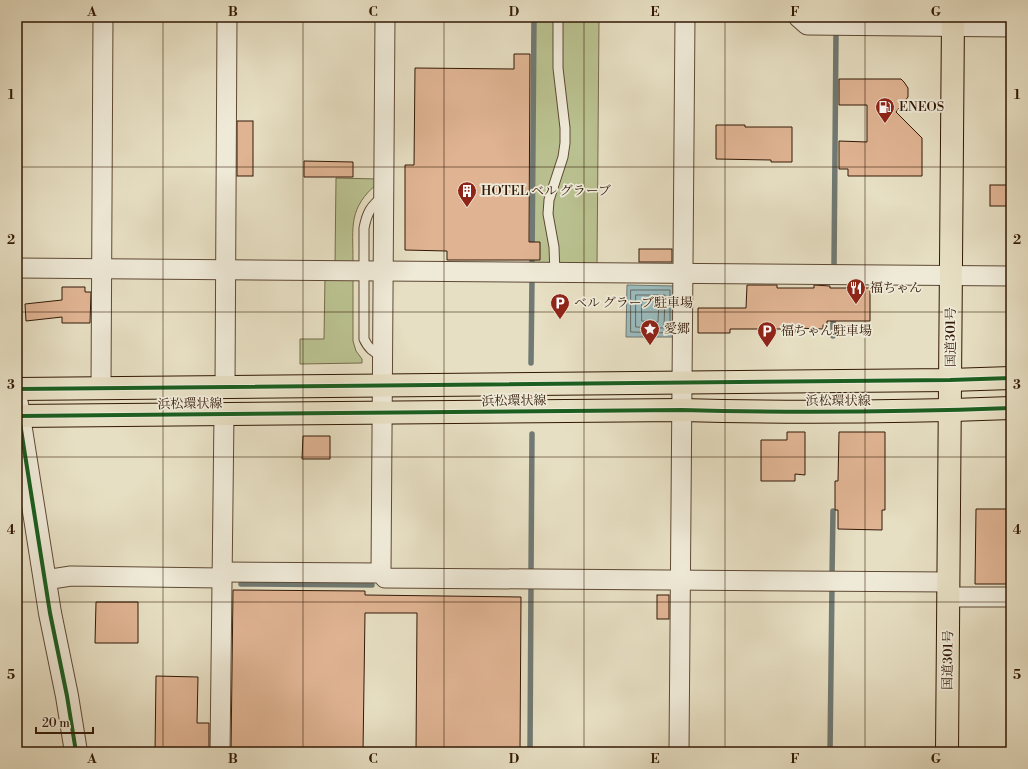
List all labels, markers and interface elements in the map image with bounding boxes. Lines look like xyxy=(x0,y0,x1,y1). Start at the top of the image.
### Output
text: A xyxy=(86,4,97,20)
text: B xyxy=(228,4,238,20)
text: C xyxy=(368,4,378,20)
text: D xyxy=(509,4,519,20)
text: E xyxy=(650,4,660,20)
text: F xyxy=(790,4,800,20)
text: G xyxy=(931,4,942,20)
text: 1 xyxy=(8,87,15,103)
text: 1 xyxy=(1014,87,1021,103)
fuel station icon: ENEOS xyxy=(874,96,896,124)
place label: ENEOS xyxy=(899,99,944,115)
building icon: HOTEL ベル グラーブ xyxy=(456,180,478,208)
place label: HOTEL ベル グラーブ xyxy=(481,183,611,199)
text: 2 xyxy=(7,232,15,248)
text: 2 xyxy=(1013,232,1021,248)
restaurant icon: 福ちゃん xyxy=(845,277,867,305)
place label: 福ちゃん xyxy=(870,280,922,296)
parking icon: ベル グラーブ駐車場 xyxy=(549,292,571,320)
place label: ベル グラーブ駐車場 xyxy=(574,295,693,311)
street label: 国道301号 xyxy=(943,307,959,367)
place icon: 愛郷 xyxy=(639,318,661,346)
parking icon: 福ちゃん駐車場 xyxy=(756,320,778,348)
place label: 愛郷 xyxy=(664,321,690,337)
place label: 福ちゃん駐車場 xyxy=(781,323,872,339)
text: 3 xyxy=(7,377,15,393)
text: 3 xyxy=(1013,377,1021,393)
street label: 浜松環状線 xyxy=(481,392,547,410)
street label: 浜松環状線 xyxy=(805,393,871,409)
street label: 浜松環状線 xyxy=(157,395,223,413)
text: 4 xyxy=(7,522,16,538)
text: 4 xyxy=(1013,522,1022,538)
street label: 国道301号 xyxy=(939,630,957,690)
text: 5 xyxy=(7,667,15,683)
text: 5 xyxy=(1013,667,1021,683)
scale bar xyxy=(36,709,93,735)
text: 20 m xyxy=(42,716,70,731)
text: A xyxy=(86,751,97,767)
text: B xyxy=(228,751,238,767)
text: C xyxy=(368,751,378,767)
text: D xyxy=(509,751,519,767)
text: E xyxy=(650,751,660,767)
text: F xyxy=(790,751,800,767)
text: G xyxy=(931,751,942,767)

